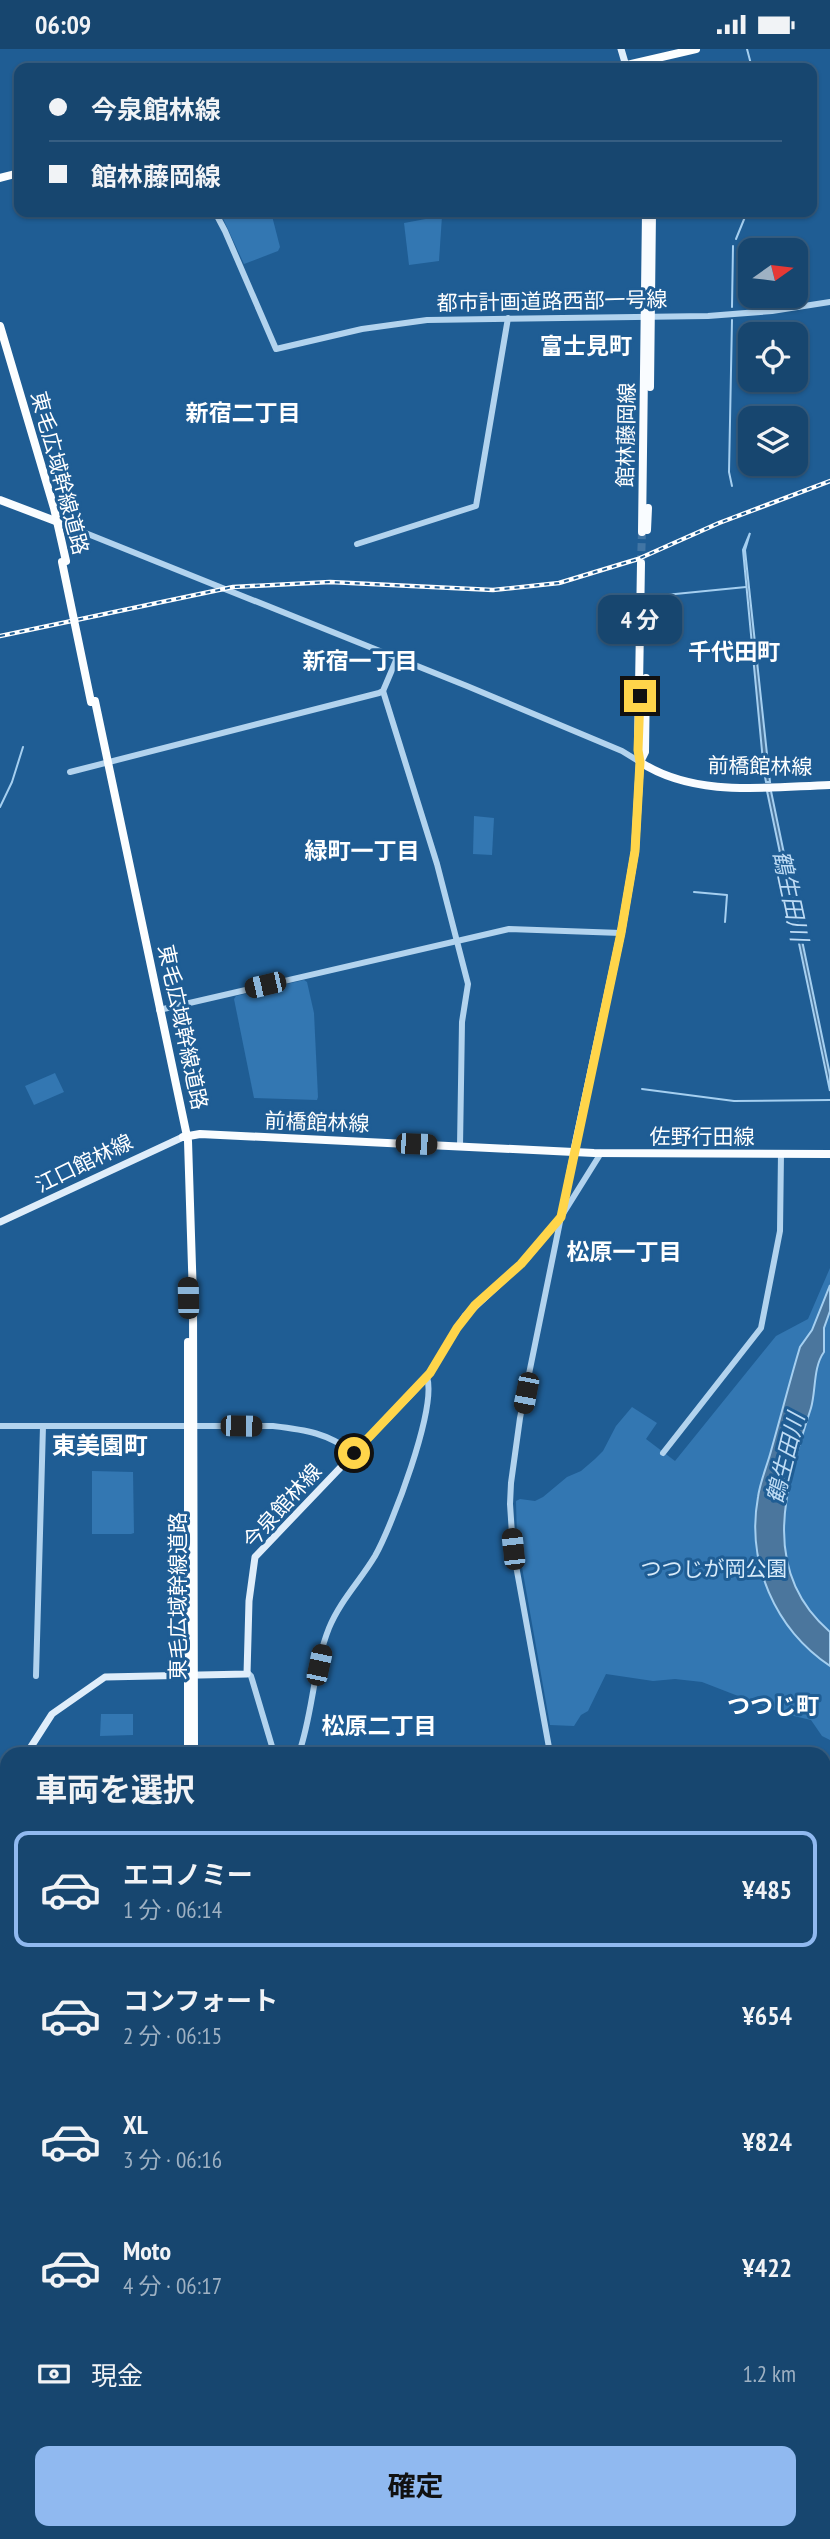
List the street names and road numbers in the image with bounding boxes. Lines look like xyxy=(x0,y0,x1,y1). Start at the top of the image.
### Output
street label: 都市計画道路西部一号線 xyxy=(436,285,668,317)
street label: 館林藤岡線 xyxy=(612,382,640,488)
street label: 東毛広域幹線道路 xyxy=(25,388,95,558)
street label: 前橋館林線 xyxy=(707,752,813,780)
street label: 東毛広域幹線道路 xyxy=(152,942,214,1112)
street label: 前橋館林線 xyxy=(264,1107,370,1137)
street label: 佐野行田線 xyxy=(650,1123,755,1150)
street label: 江口館林線 xyxy=(31,1128,137,1198)
street label: 今泉館林線 xyxy=(237,1458,327,1554)
street label: 東毛広域幹線道路 xyxy=(164,1512,191,1680)

